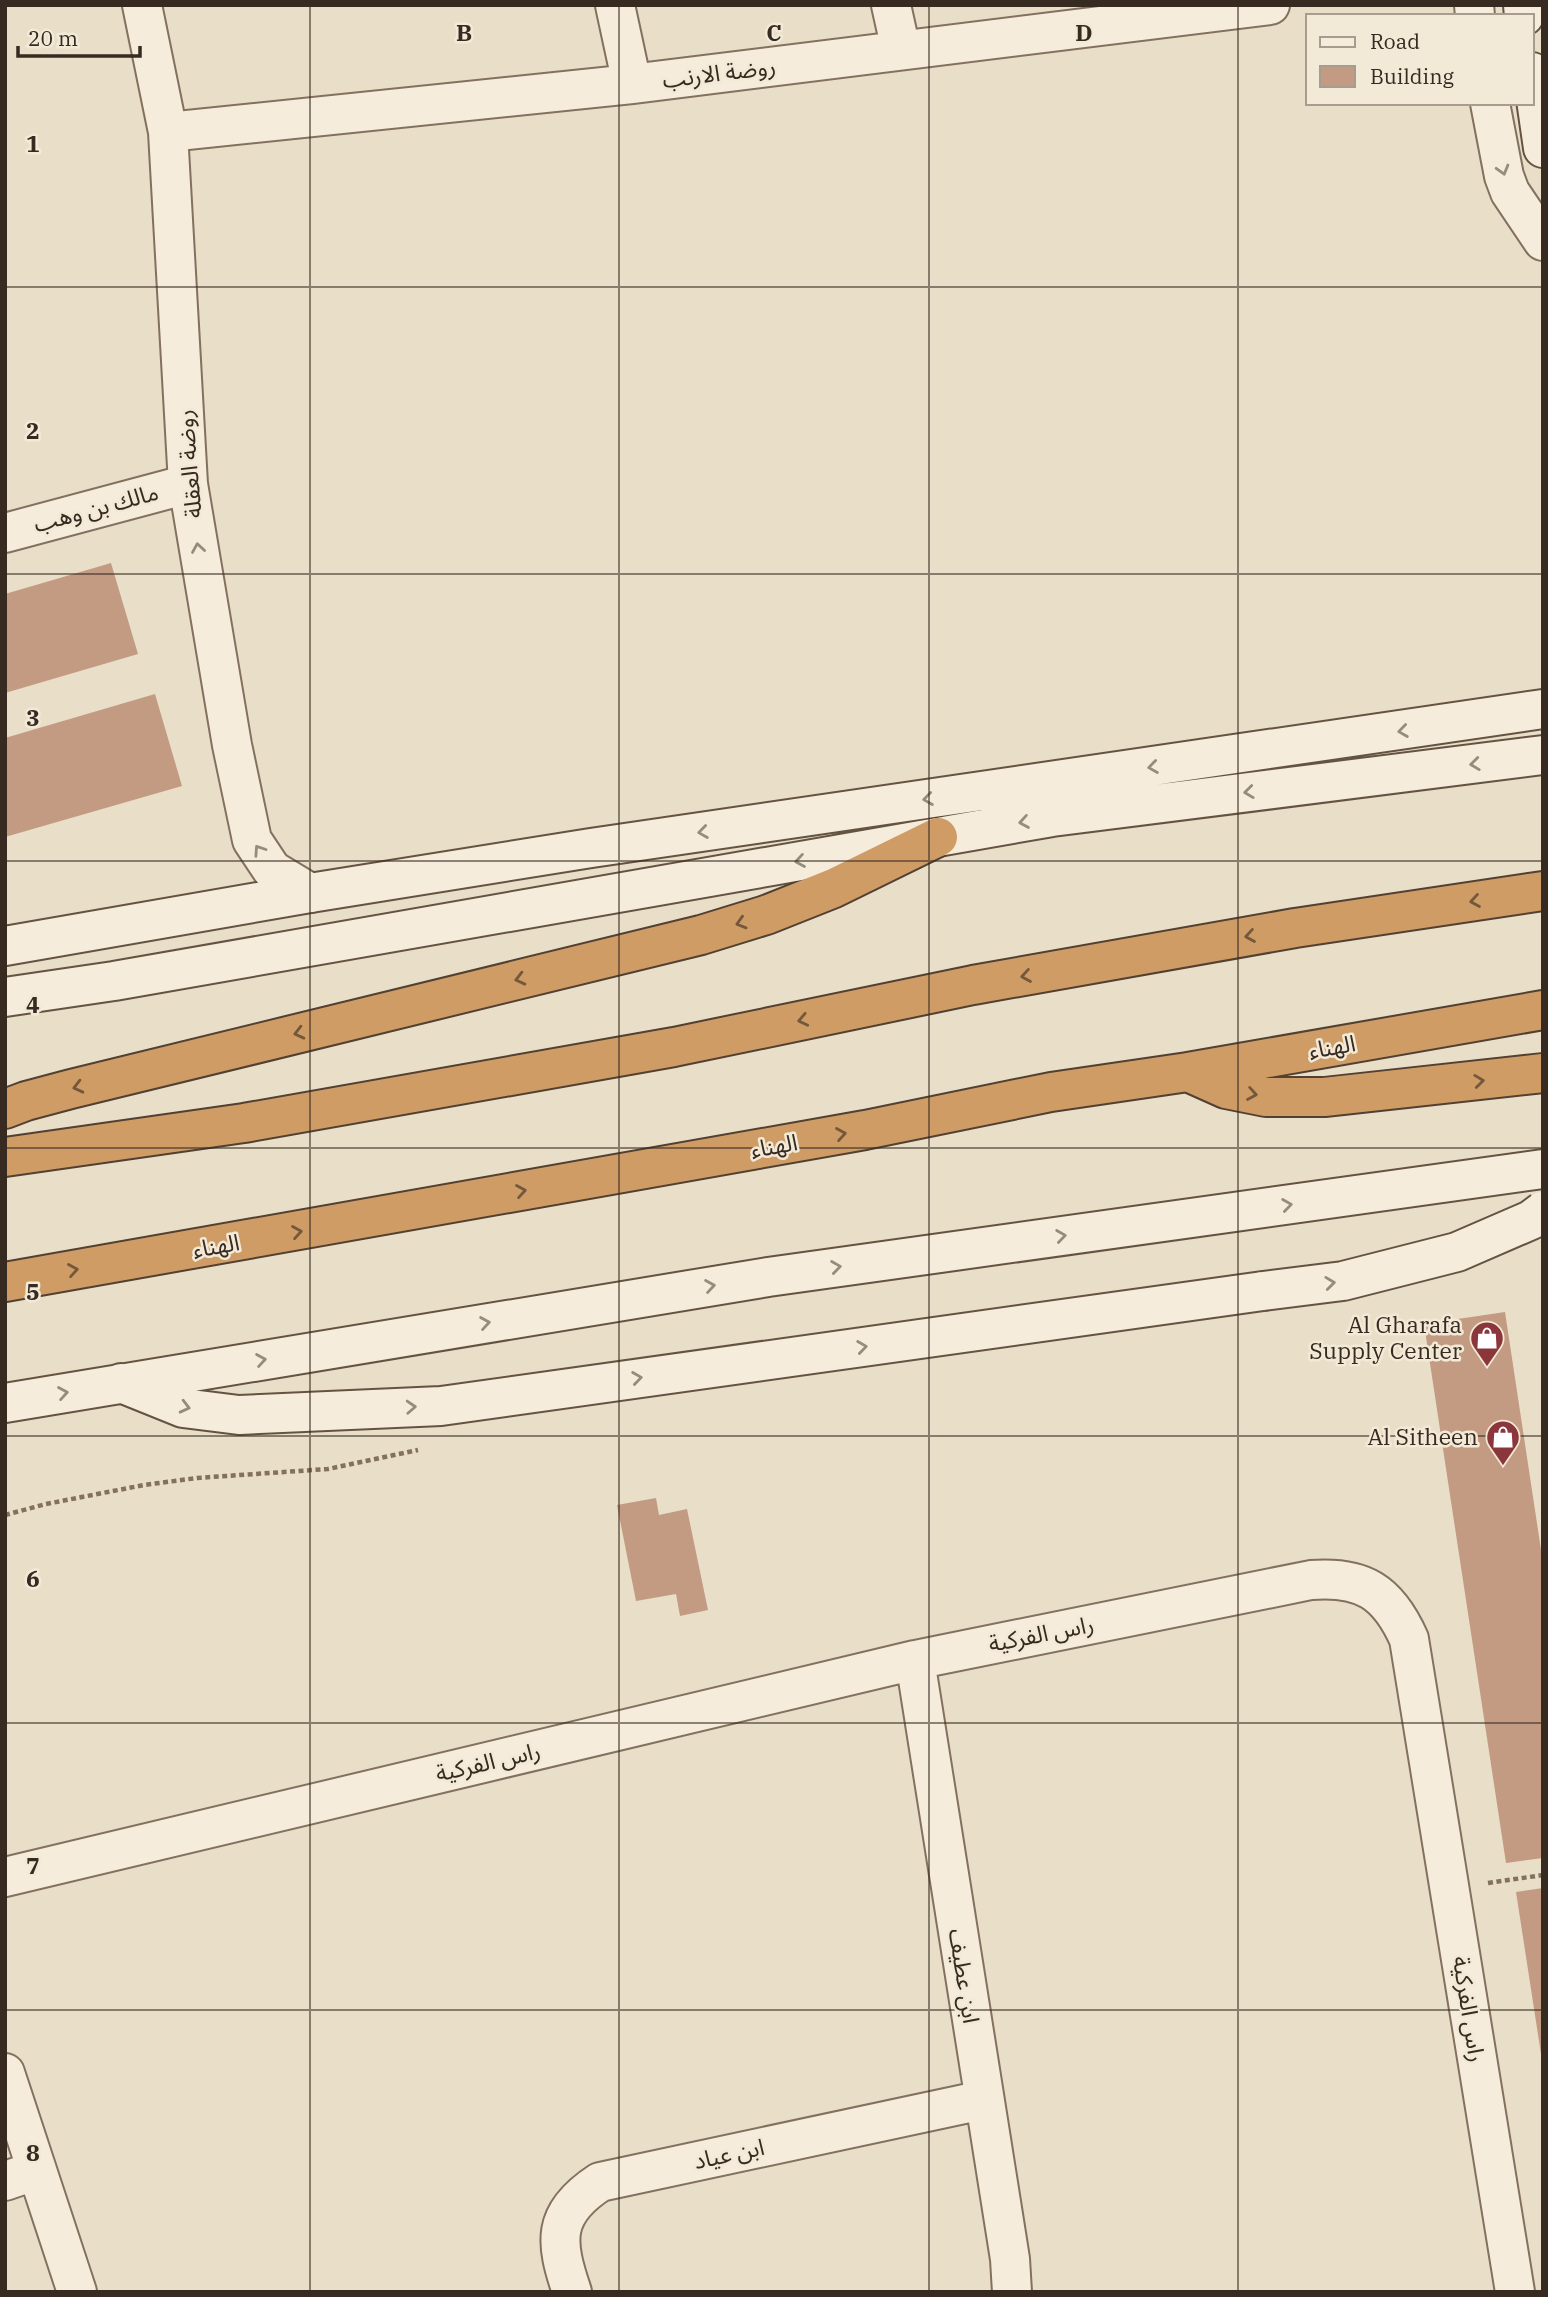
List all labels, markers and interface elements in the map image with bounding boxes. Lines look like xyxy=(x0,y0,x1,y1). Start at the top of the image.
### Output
scale bar xyxy=(18,14,140,58)
legend xyxy=(1306,14,1534,105)
text: B xyxy=(456,17,472,47)
text: C xyxy=(766,17,782,47)
text: D xyxy=(1075,17,1093,47)
text: 20 m xyxy=(28,24,78,52)
text: Road xyxy=(1370,27,1420,55)
street label: روضة الارنب xyxy=(660,50,777,94)
text: Building xyxy=(1370,62,1455,90)
text: 1 xyxy=(26,128,40,158)
one-way arrow xyxy=(1494,164,1509,176)
street label: روضة العقلة xyxy=(168,409,208,520)
text: 2 xyxy=(26,415,40,445)
street label: مالك بن وهب xyxy=(30,476,162,538)
one-way arrow xyxy=(191,542,206,554)
text: 3 xyxy=(26,702,40,732)
one-way arrow xyxy=(1397,723,1409,738)
one-way arrow xyxy=(1469,756,1481,771)
one-way arrow xyxy=(1147,759,1159,774)
one-way arrow xyxy=(1243,784,1255,799)
one-way arrow xyxy=(922,792,934,807)
one-way arrow xyxy=(1018,814,1030,829)
one-way arrow xyxy=(697,824,709,839)
one-way arrow xyxy=(255,845,267,858)
one-way arrow xyxy=(794,853,806,868)
one-way arrow xyxy=(1469,893,1481,908)
one-way arrow xyxy=(735,914,747,929)
one-way arrow xyxy=(1245,928,1256,943)
one-way arrow xyxy=(1021,968,1032,983)
one-way arrow xyxy=(514,971,526,985)
text: 4 xyxy=(26,989,40,1019)
one-way arrow xyxy=(797,1012,809,1027)
one-way arrow xyxy=(293,1025,305,1039)
street label: الهناء xyxy=(1306,1027,1358,1065)
one-way arrow xyxy=(1473,1073,1485,1088)
one-way arrow xyxy=(72,1079,84,1093)
one-way arrow xyxy=(1246,1086,1258,1101)
street label: الهناء xyxy=(748,1126,800,1164)
one-way arrow xyxy=(835,1127,847,1142)
one-way arrow xyxy=(515,1185,527,1200)
one-way arrow xyxy=(1281,1198,1292,1213)
one-way arrow xyxy=(291,1225,303,1240)
street label: الهناء xyxy=(190,1226,242,1264)
one-way arrow xyxy=(1055,1229,1067,1244)
one-way arrow xyxy=(830,1260,842,1275)
one-way arrow xyxy=(67,1263,78,1278)
text: 5 xyxy=(26,1276,40,1306)
one-way arrow xyxy=(1325,1276,1336,1291)
one-way arrow xyxy=(704,1279,716,1294)
place label: Al Gharafa Supply Center xyxy=(1309,1309,1462,1365)
one-way arrow xyxy=(479,1316,491,1331)
shop icon: Al Gharafa Supply Center xyxy=(1468,1319,1506,1368)
one-way arrow xyxy=(856,1340,868,1355)
one-way arrow xyxy=(255,1353,267,1368)
one-way arrow xyxy=(631,1371,643,1386)
one-way arrow xyxy=(57,1386,69,1401)
one-way arrow xyxy=(178,1399,190,1413)
one-way arrow xyxy=(406,1400,417,1415)
shop icon: Al Sitheen xyxy=(1484,1418,1522,1467)
place label: Al Sitheen xyxy=(1368,1421,1478,1451)
text: 6 xyxy=(26,1563,40,1593)
street label: راس الفركية xyxy=(986,1608,1096,1658)
street label: راس الفركية xyxy=(432,1734,543,1788)
text: 7 xyxy=(26,1850,40,1880)
street label: ابن عطيف xyxy=(943,1926,987,2025)
street label: راس الفركية xyxy=(1447,1954,1493,2064)
street label: ابن عياد xyxy=(691,2131,767,2175)
text: 8 xyxy=(26,2137,40,2167)

